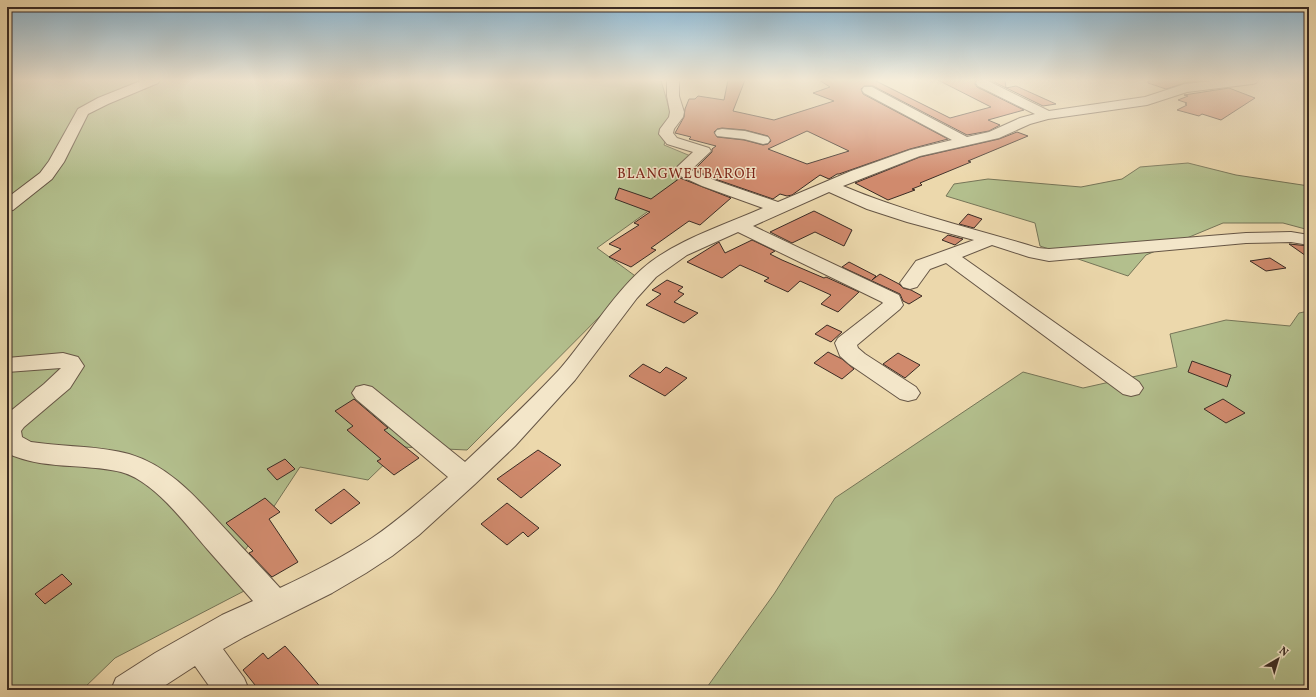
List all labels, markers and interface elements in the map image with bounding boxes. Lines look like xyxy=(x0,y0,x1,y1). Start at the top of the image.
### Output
district label: BLANGWEUBAROH xyxy=(617,165,757,184)
north arrow xyxy=(1258,639,1298,679)
text: N xyxy=(1275,644,1291,661)

